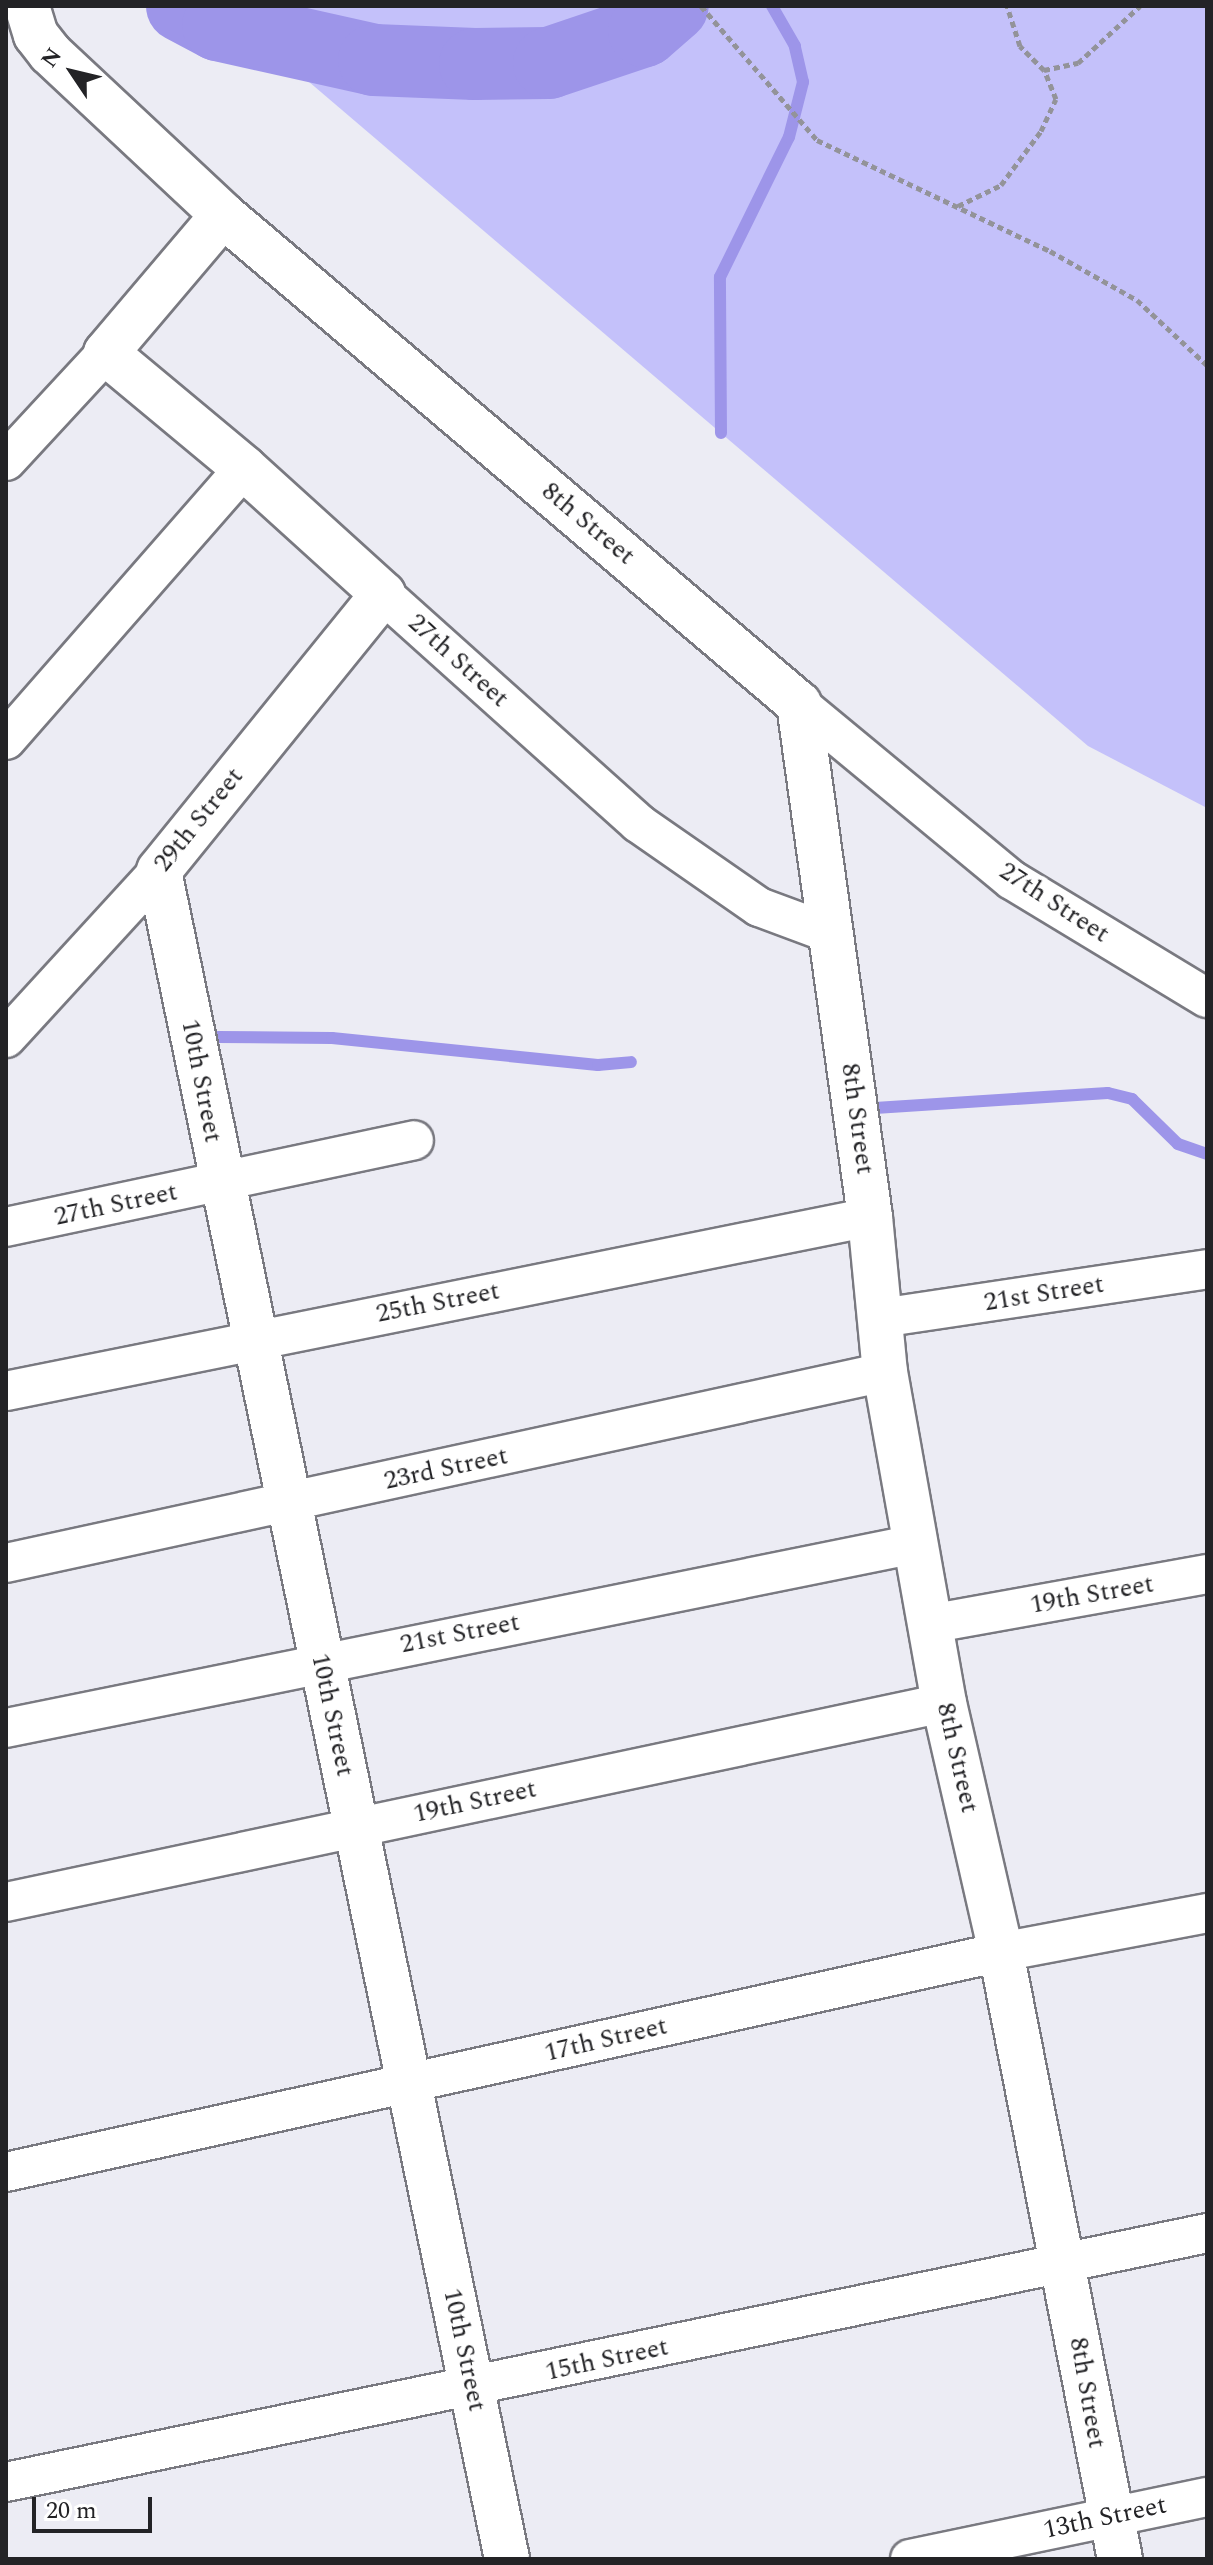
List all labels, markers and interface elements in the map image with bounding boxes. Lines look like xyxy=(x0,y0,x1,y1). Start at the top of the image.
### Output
north arrow xyxy=(32,32,112,112)
text: N xyxy=(33,41,71,75)
street label: 8th Street xyxy=(535,476,641,572)
street label: 27th Street xyxy=(401,608,515,714)
street label: 29th Street xyxy=(148,762,250,878)
street label: 27th Street xyxy=(993,856,1115,950)
street label: 10th Street xyxy=(174,1017,228,1145)
street label: 8th Street xyxy=(834,1061,880,1177)
street label: 27th Street xyxy=(52,1177,180,1233)
street label: 21st Street xyxy=(982,1269,1106,1319)
street label: 25th Street xyxy=(374,1276,502,1330)
street label: 23rd Street xyxy=(381,1441,511,1497)
street label: 19th Street xyxy=(1028,1569,1156,1621)
street label: 21st Street xyxy=(398,1607,522,1661)
street label: 10th Street xyxy=(304,1651,360,1779)
street label: 8th Street xyxy=(929,1700,985,1816)
street label: 19th Street xyxy=(411,1774,539,1830)
street label: 17th Street xyxy=(542,2011,670,2069)
street label: 10th Street xyxy=(436,2286,492,2414)
street label: 15th Street xyxy=(543,2332,671,2388)
street label: 8th Street xyxy=(1062,2335,1112,2451)
scale bar xyxy=(36,2481,156,2531)
street label: 13th Street xyxy=(1041,2490,1169,2546)
text: 20 m xyxy=(46,2493,97,2529)

